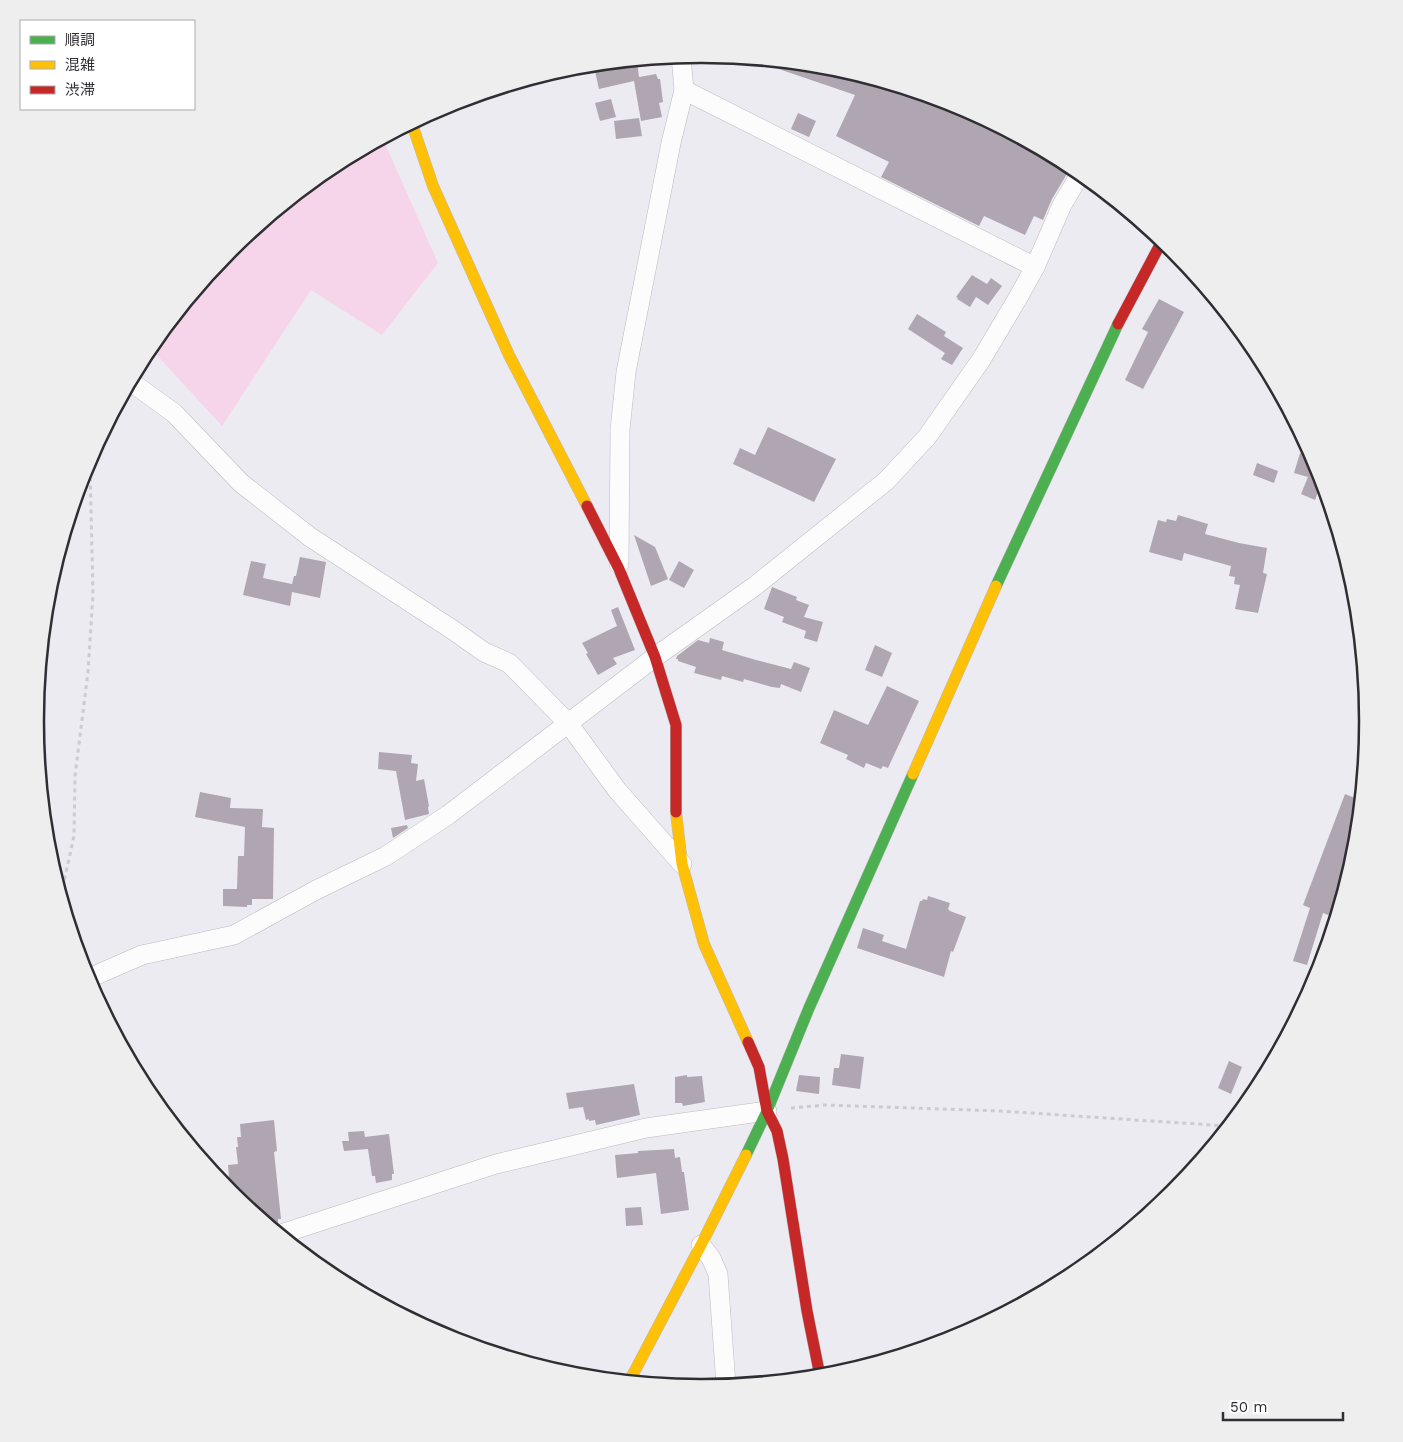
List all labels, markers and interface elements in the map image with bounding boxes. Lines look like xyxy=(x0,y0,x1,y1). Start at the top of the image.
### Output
legend xyxy=(20,20,195,110)
text: 順調 xyxy=(65,31,95,49)
text: 混雑 xyxy=(65,56,95,74)
text: 渋滞 xyxy=(65,81,95,99)
scale bar xyxy=(1223,1390,1343,1422)
text: 50 m xyxy=(1230,1398,1267,1416)

